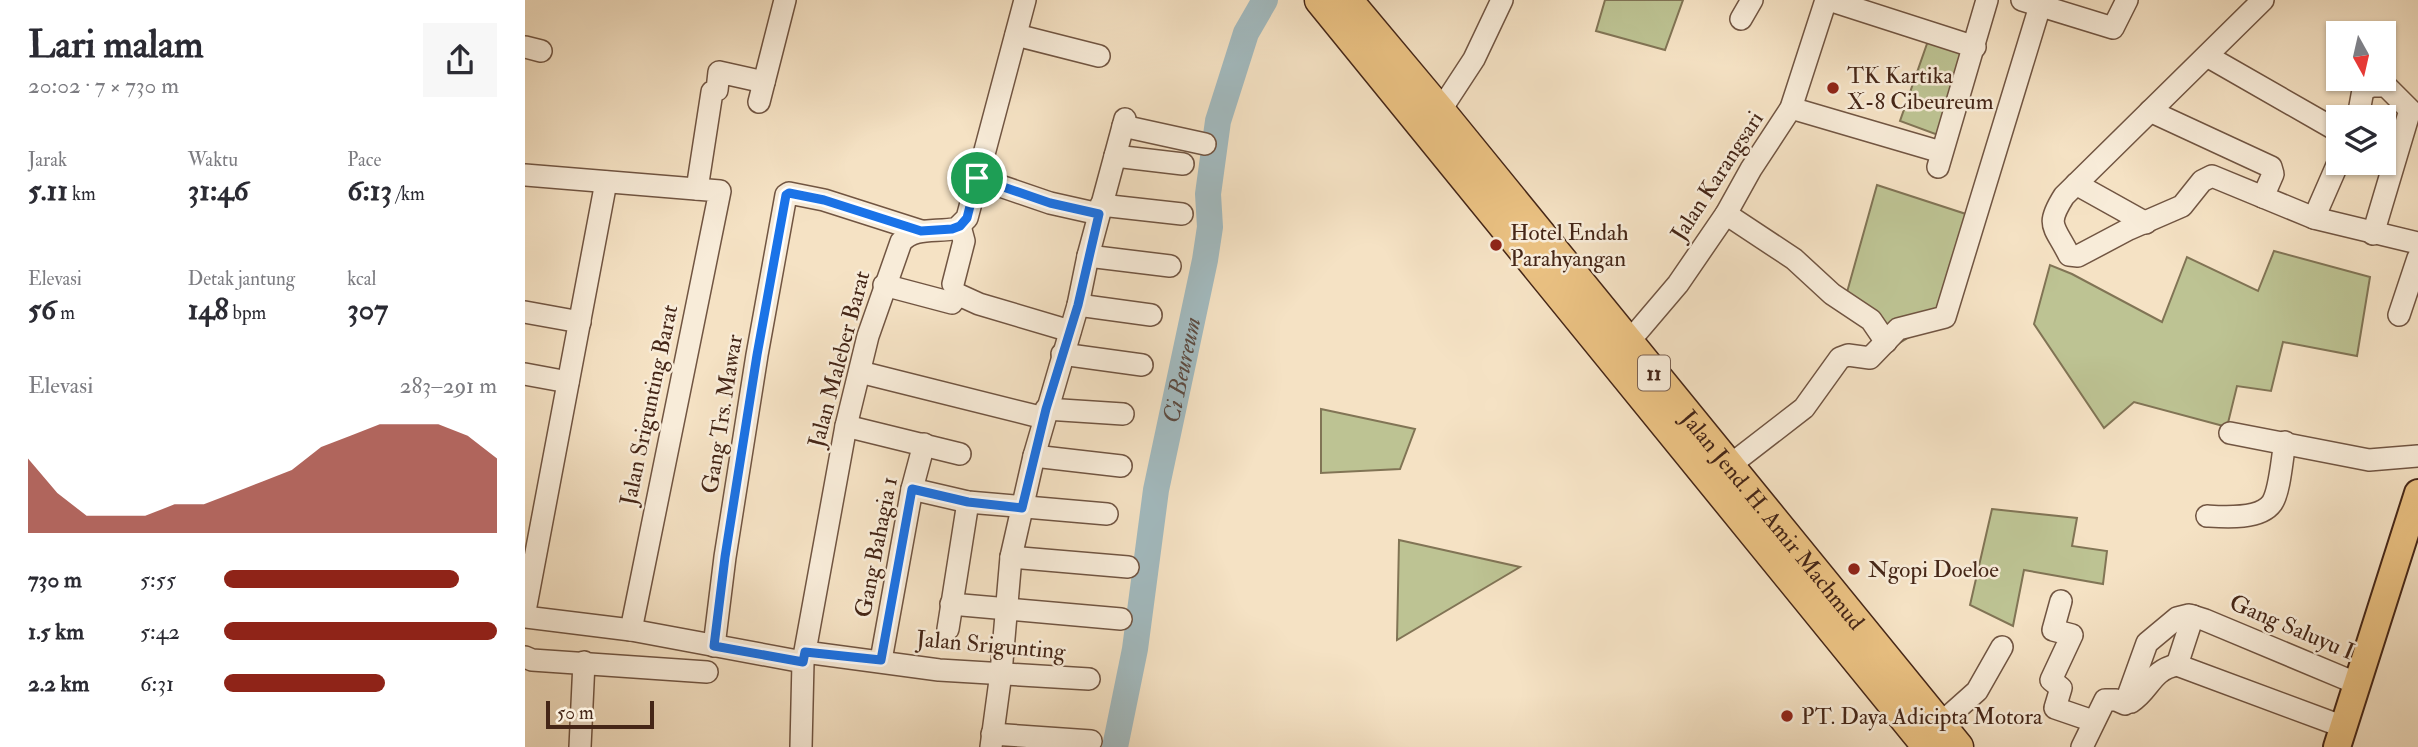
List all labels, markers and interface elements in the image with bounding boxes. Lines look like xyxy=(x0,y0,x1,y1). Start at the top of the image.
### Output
text: Lari malam xyxy=(28,21,203,69)
north arrow xyxy=(2326,21,2396,91)
map controls xyxy=(2326,21,2396,175)
button: share xyxy=(423,23,497,97)
place label: TK Kartika X-8 Cibeureum xyxy=(1847,61,1994,116)
text: 20:02 · 7 × 730 m xyxy=(28,71,179,100)
marker: TK Kartika X-8 Cibeureum xyxy=(1825,80,1841,96)
button: layers xyxy=(2326,105,2396,175)
street label: Jalan Karangsari xyxy=(1664,106,1770,247)
text: Jarak xyxy=(28,148,67,172)
text: Waktu xyxy=(188,148,238,172)
text: Pace xyxy=(347,148,381,172)
pin xyxy=(947,148,1007,208)
icon: arrive xyxy=(958,159,996,197)
text: 5.11 xyxy=(28,172,68,209)
text: 31:46 xyxy=(188,172,249,209)
text: 6:13 xyxy=(347,172,392,209)
text: km xyxy=(68,182,96,206)
text: /km xyxy=(392,182,425,206)
place label: Hotel Endah Parahyangan xyxy=(1510,218,1629,273)
marker: Hotel Endah Parahyangan xyxy=(1488,237,1504,253)
text: Elevasi xyxy=(28,267,82,291)
text: Detak jantung xyxy=(188,267,295,291)
text: kcal xyxy=(347,267,376,291)
street label: Jalan Maleber Barat xyxy=(801,268,877,451)
text: 56 xyxy=(28,291,56,328)
text: 148 xyxy=(188,291,229,328)
text: 307 xyxy=(347,291,388,328)
text: m xyxy=(56,301,75,325)
text: bpm xyxy=(229,301,266,325)
street label: Jalan Srigunting Barat xyxy=(613,302,684,509)
water label: Ci Beureum xyxy=(1155,314,1208,426)
street label: Gang Trs. Mawar xyxy=(695,332,749,496)
road number: 11 xyxy=(1638,356,1670,390)
text: Elevasi xyxy=(28,371,93,400)
text: 283–291 m xyxy=(400,371,497,400)
street label: Jalan Jend. H. Amir Machmud xyxy=(1674,403,1871,636)
street label: Gang Bahagia 1 xyxy=(848,474,904,620)
place label: Ngopi Doeloe xyxy=(1868,555,1999,585)
marker: Ngopi Doeloe xyxy=(1846,561,1862,577)
text: 730 m xyxy=(28,565,82,594)
text: 5:55 xyxy=(140,565,176,594)
street label: Gang Saluyu I xyxy=(2225,588,2359,666)
text: 1.5 km xyxy=(28,617,84,646)
text: 5:42 xyxy=(140,617,180,646)
street label: Jalan Srigunting xyxy=(914,624,1067,666)
text: 2.2 km xyxy=(28,669,89,698)
text: 6:31 xyxy=(140,669,174,698)
scale bar xyxy=(546,698,655,730)
text: 50 m xyxy=(557,701,594,725)
place label: PT. Daya Adicipta Motora xyxy=(1801,702,2043,732)
marker: PT. Daya Adicipta Motora xyxy=(1779,708,1795,724)

